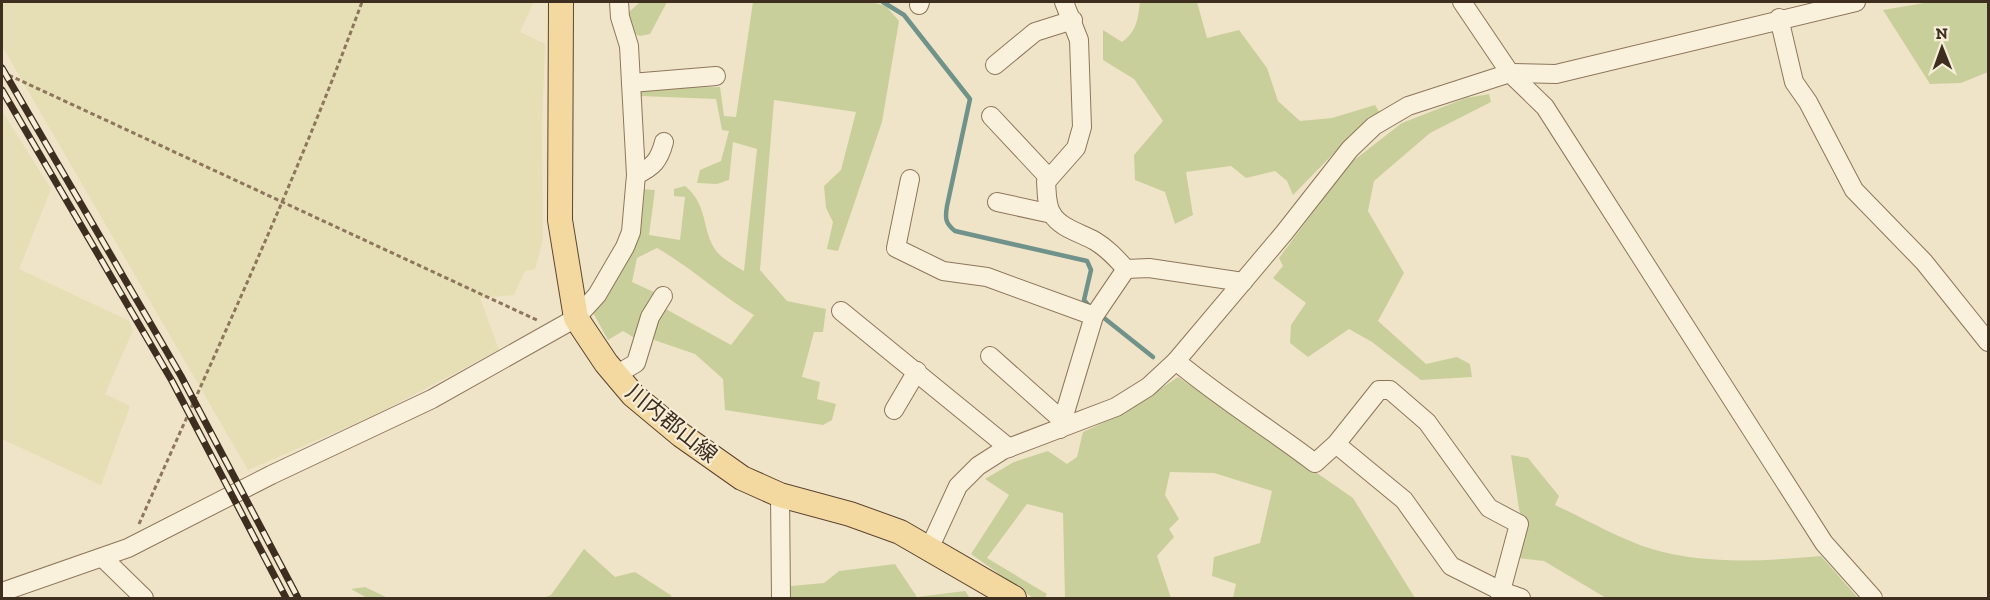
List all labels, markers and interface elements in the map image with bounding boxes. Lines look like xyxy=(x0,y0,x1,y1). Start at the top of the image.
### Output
north arrow xyxy=(1912,18,1972,78)
text: N xyxy=(1935,24,1948,43)
street label: 川内郡山線 xyxy=(620,378,723,468)

